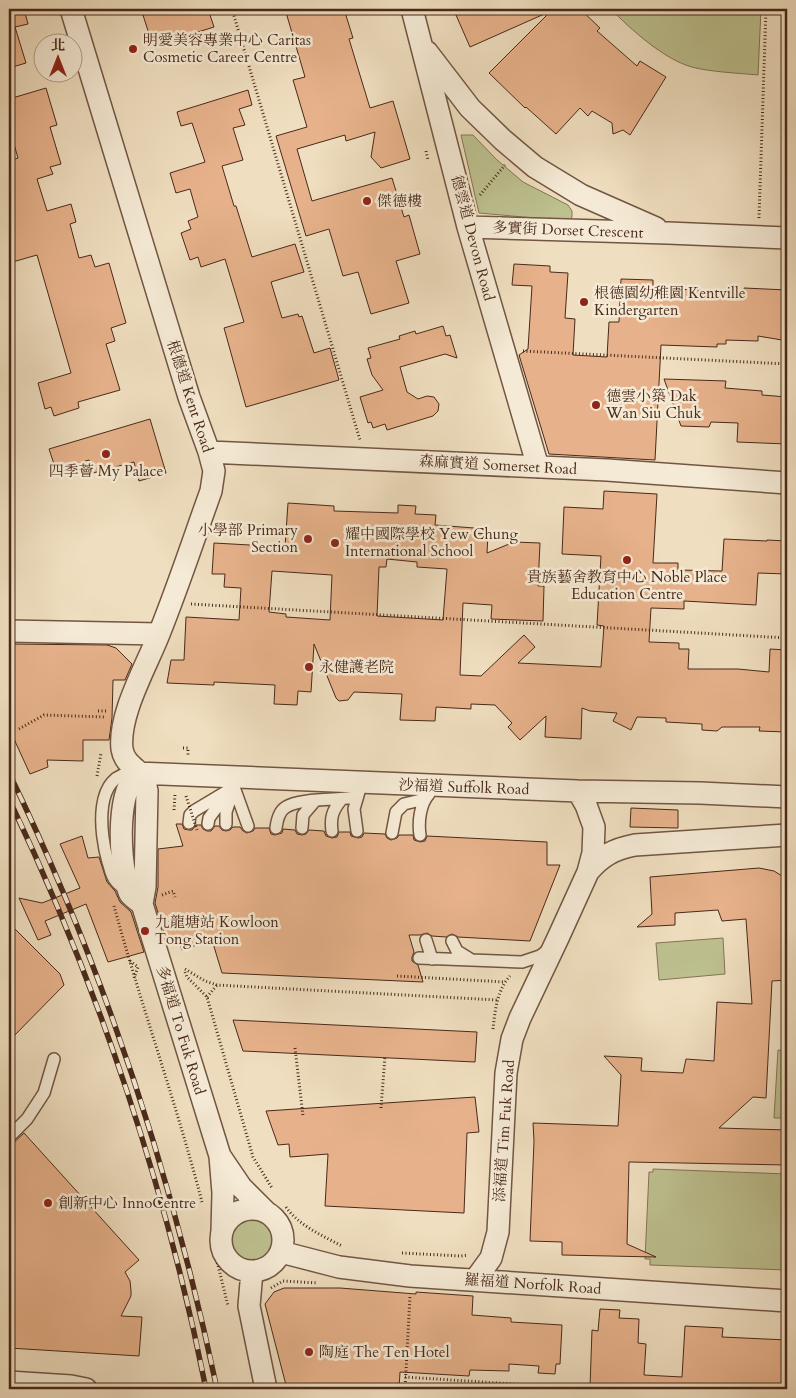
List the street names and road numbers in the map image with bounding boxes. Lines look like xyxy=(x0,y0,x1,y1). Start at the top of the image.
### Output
street label: 德雲道 Devon Road xyxy=(447,173,499,303)
street label: 多實街 Dorset Crescent xyxy=(492,217,644,243)
street label: 根德道 Kent Road xyxy=(162,337,218,455)
street label: 森麻實道 Somerset Road xyxy=(418,451,578,479)
street label: 沙福道 Suffolk Road xyxy=(398,775,530,799)
street label: 多福道 To Fuk Road xyxy=(152,963,210,1097)
street label: 添福道 Tim Fuk Road xyxy=(489,1059,519,1203)
street label: 羅福道 Norfolk Road xyxy=(464,1269,602,1299)

